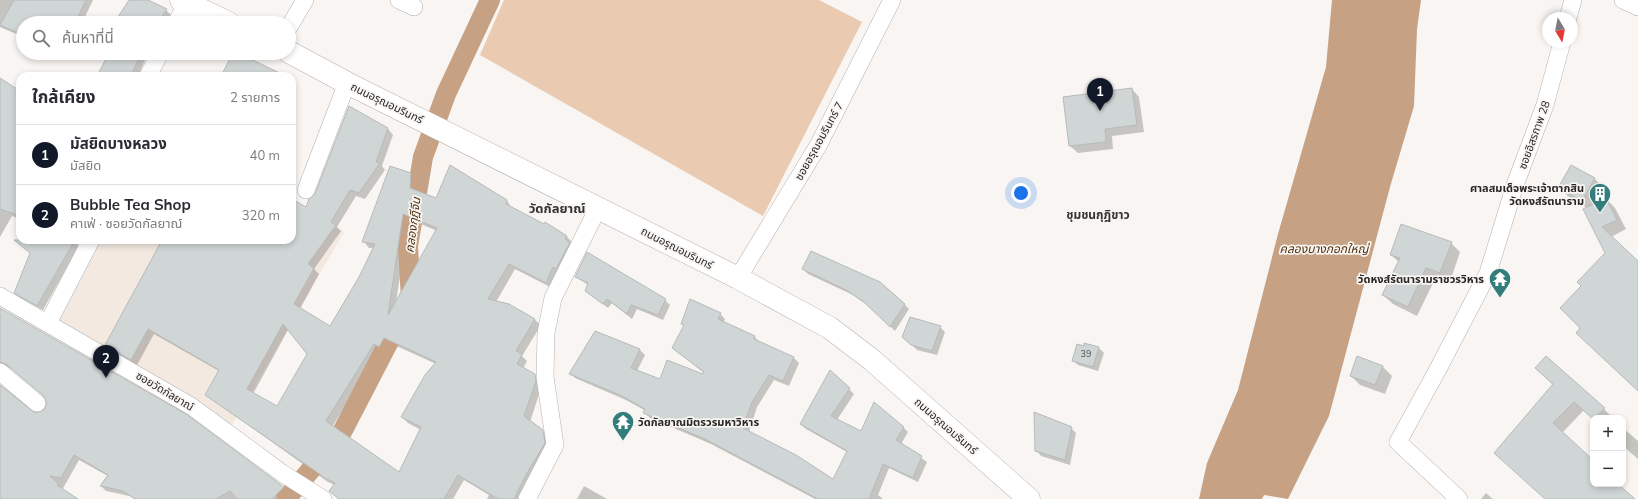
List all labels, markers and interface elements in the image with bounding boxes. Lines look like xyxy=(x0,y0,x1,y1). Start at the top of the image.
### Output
north arrow xyxy=(1542,12,1578,48)
search box xyxy=(16,16,296,60)
icon: search xyxy=(30,27,52,49)
text: ค้นหาที่นี่ xyxy=(62,28,114,47)
pin: 1 xyxy=(1087,78,1113,111)
street label: ถนนอรุณอมรินทร์ xyxy=(348,79,426,127)
text: ใกล้เคียง xyxy=(32,86,95,107)
text: 2 รายการ xyxy=(230,89,280,105)
street label: ซอยอรุณอมรินทร์ 7 xyxy=(792,99,846,183)
street label: ซอยอิสรภาพ 28 xyxy=(1515,99,1553,171)
text: มัสยิดบางหลวง xyxy=(70,134,167,153)
text: 1 xyxy=(41,147,49,163)
text: 40 m xyxy=(250,147,280,163)
text: มัสยิด xyxy=(70,157,101,173)
place label: ศาลสมเด็จพระเจ้าตากสิน วัดหงส์รัตนาราม xyxy=(1470,181,1584,208)
building icon: ศาลสมเด็จพระเจ้าตากสิน วัดหงส์รัตนาราม xyxy=(1587,181,1613,214)
your location xyxy=(1011,183,1031,203)
text: Bubble Tea Shop xyxy=(70,195,191,214)
water label: คลองกุฎีจีน xyxy=(402,196,424,254)
district label: วัดกัลยาณ์ xyxy=(529,200,585,216)
text: 2 xyxy=(41,207,49,223)
text: 320 m xyxy=(242,207,280,223)
district label: ชุมชนกุฎิขาว xyxy=(1066,207,1130,222)
text: คาเฟ่ · ซอยวัดกัลยาณ์ xyxy=(70,215,182,231)
street label: ถนนอรุณอมรินทร์ xyxy=(639,224,716,272)
water label: คลองบางกอกใหญ่ xyxy=(1280,241,1370,256)
temple icon: วัดหงส์รัตนารามราชวรวิหาร xyxy=(1487,266,1513,299)
place label: วัดหงส์รัตนารามราชวรวิหาร xyxy=(1358,272,1484,286)
pin: 2 xyxy=(93,345,119,378)
house number: 39 xyxy=(1081,348,1091,359)
street label: ซอยวัดกัลยาณ์ xyxy=(134,368,196,414)
street label: ถนนอรุณอมรินทร์ xyxy=(912,395,981,458)
temple icon: วัดกัลยาณมิตรวรมหาวิหาร xyxy=(610,409,636,442)
place label: วัดกัลยาณมิตรวรมหาวิหาร xyxy=(638,415,759,429)
map controls xyxy=(1590,415,1626,487)
button: + xyxy=(1590,415,1626,451)
button: − xyxy=(1590,451,1626,487)

